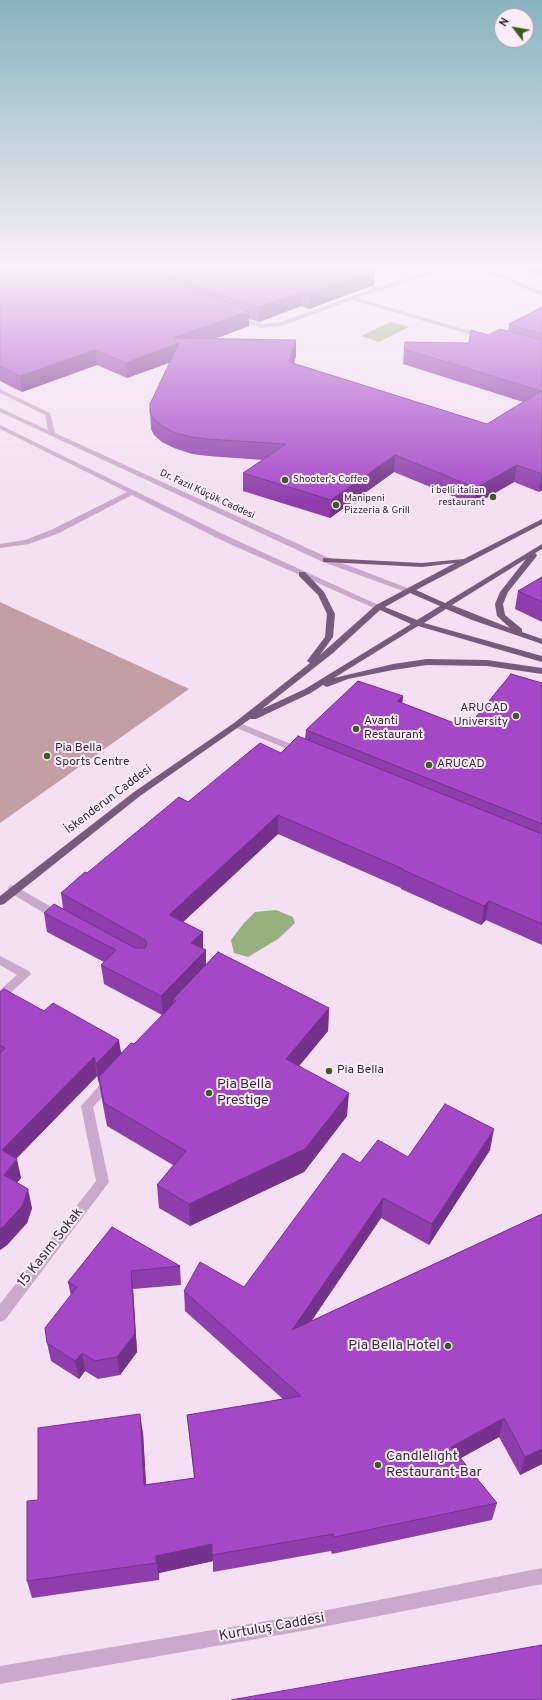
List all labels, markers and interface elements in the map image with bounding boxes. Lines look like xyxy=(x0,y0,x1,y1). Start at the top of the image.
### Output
north arrow xyxy=(494,8,534,48)
text: N xyxy=(497,15,513,29)
street label: Dr. Fazıl Küçük Caddesi xyxy=(157,468,257,522)
place label: Shooter's Coffee xyxy=(293,474,368,486)
marker: Shooter's Coffee xyxy=(280,475,290,485)
place label: i belli italian restaurant xyxy=(431,485,485,508)
marker: i belli italian restaurant xyxy=(488,492,498,502)
place label: Manipeni Pizzeria & Grill xyxy=(344,493,410,516)
marker: Manipeni Pizzeria & Grill xyxy=(331,500,341,510)
place label: ARUCAD University xyxy=(453,702,508,730)
marker: ARUCAD University xyxy=(511,711,521,721)
place label: Avanti Restaurant xyxy=(364,715,423,743)
marker: Avanti Restaurant xyxy=(351,724,361,734)
place label: Pia Bella Sports Centre xyxy=(55,742,129,770)
marker: Pia Bella Sports Centre xyxy=(42,751,52,761)
place label: ARUCAD xyxy=(437,758,485,772)
marker: ARUCAD xyxy=(424,760,434,770)
street label: İskenderun Caddesi xyxy=(63,763,155,837)
place label: Pia Bella xyxy=(337,1064,384,1078)
marker: Pia Bella xyxy=(324,1066,334,1076)
place label: Pia Bella Prestige xyxy=(217,1077,272,1110)
marker: Pia Bella Prestige xyxy=(204,1088,214,1098)
street label: 15 Kasım Sokak xyxy=(15,1205,87,1291)
place label: Pia Bella Hotel xyxy=(348,1338,440,1354)
marker: Pia Bella Hotel xyxy=(443,1341,453,1351)
place label: Candlelight Restaurant-Bar xyxy=(386,1449,482,1482)
marker: Candlelight Restaurant-Bar xyxy=(373,1460,383,1470)
street label: Kurtuluş Caddesi xyxy=(218,1610,326,1646)

